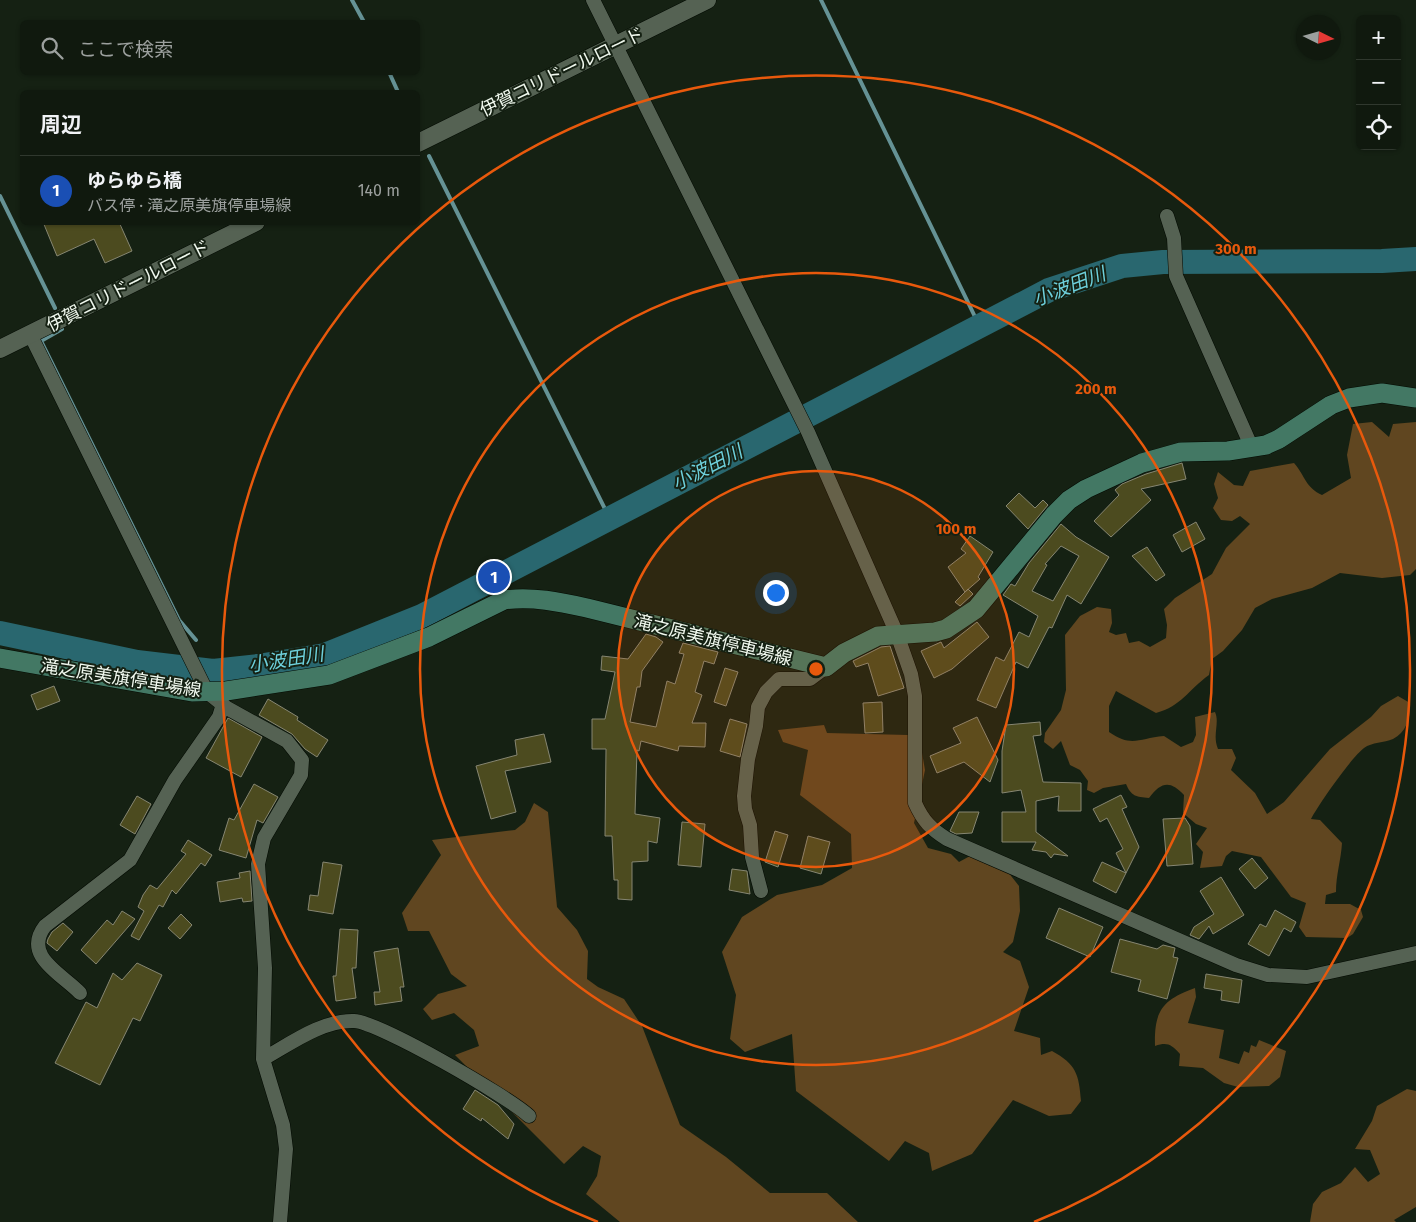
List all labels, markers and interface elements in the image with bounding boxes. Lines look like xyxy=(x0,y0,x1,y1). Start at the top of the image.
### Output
north arrow xyxy=(1296,15,1341,60)
map controls xyxy=(1356,15,1401,150)
button: + xyxy=(1356,15,1401,60)
search box xyxy=(20,20,420,75)
street label: 伊賀コリドールロード xyxy=(476,23,648,121)
icon: search xyxy=(38,34,66,62)
text: ここで検索 xyxy=(78,38,173,61)
button: − xyxy=(1356,60,1401,105)
button: locate xyxy=(1356,105,1401,150)
text: 周辺 xyxy=(40,112,82,138)
text: ゆらゆら橋 xyxy=(87,169,182,192)
text: 1 xyxy=(52,181,60,200)
text: 140 m xyxy=(358,181,400,200)
text: バス停 · 滝之原美旗停車場線 xyxy=(87,196,291,215)
street label: 伊賀コリドールロード xyxy=(43,235,213,337)
text: 300 m xyxy=(1214,240,1257,258)
water label: 小波田川 xyxy=(1030,261,1111,311)
text: 200 m xyxy=(1075,380,1117,398)
water label: 小波田川 xyxy=(668,439,748,495)
text: 100 m xyxy=(936,520,976,538)
pin: 1 xyxy=(478,558,510,596)
your location xyxy=(763,580,789,606)
street label: 滝之原美旗停車場線 xyxy=(632,610,794,670)
water label: 小波田川 xyxy=(247,642,327,677)
street label: 滝之原美旗停車場線 xyxy=(39,654,203,702)
centre of rings xyxy=(807,660,825,678)

